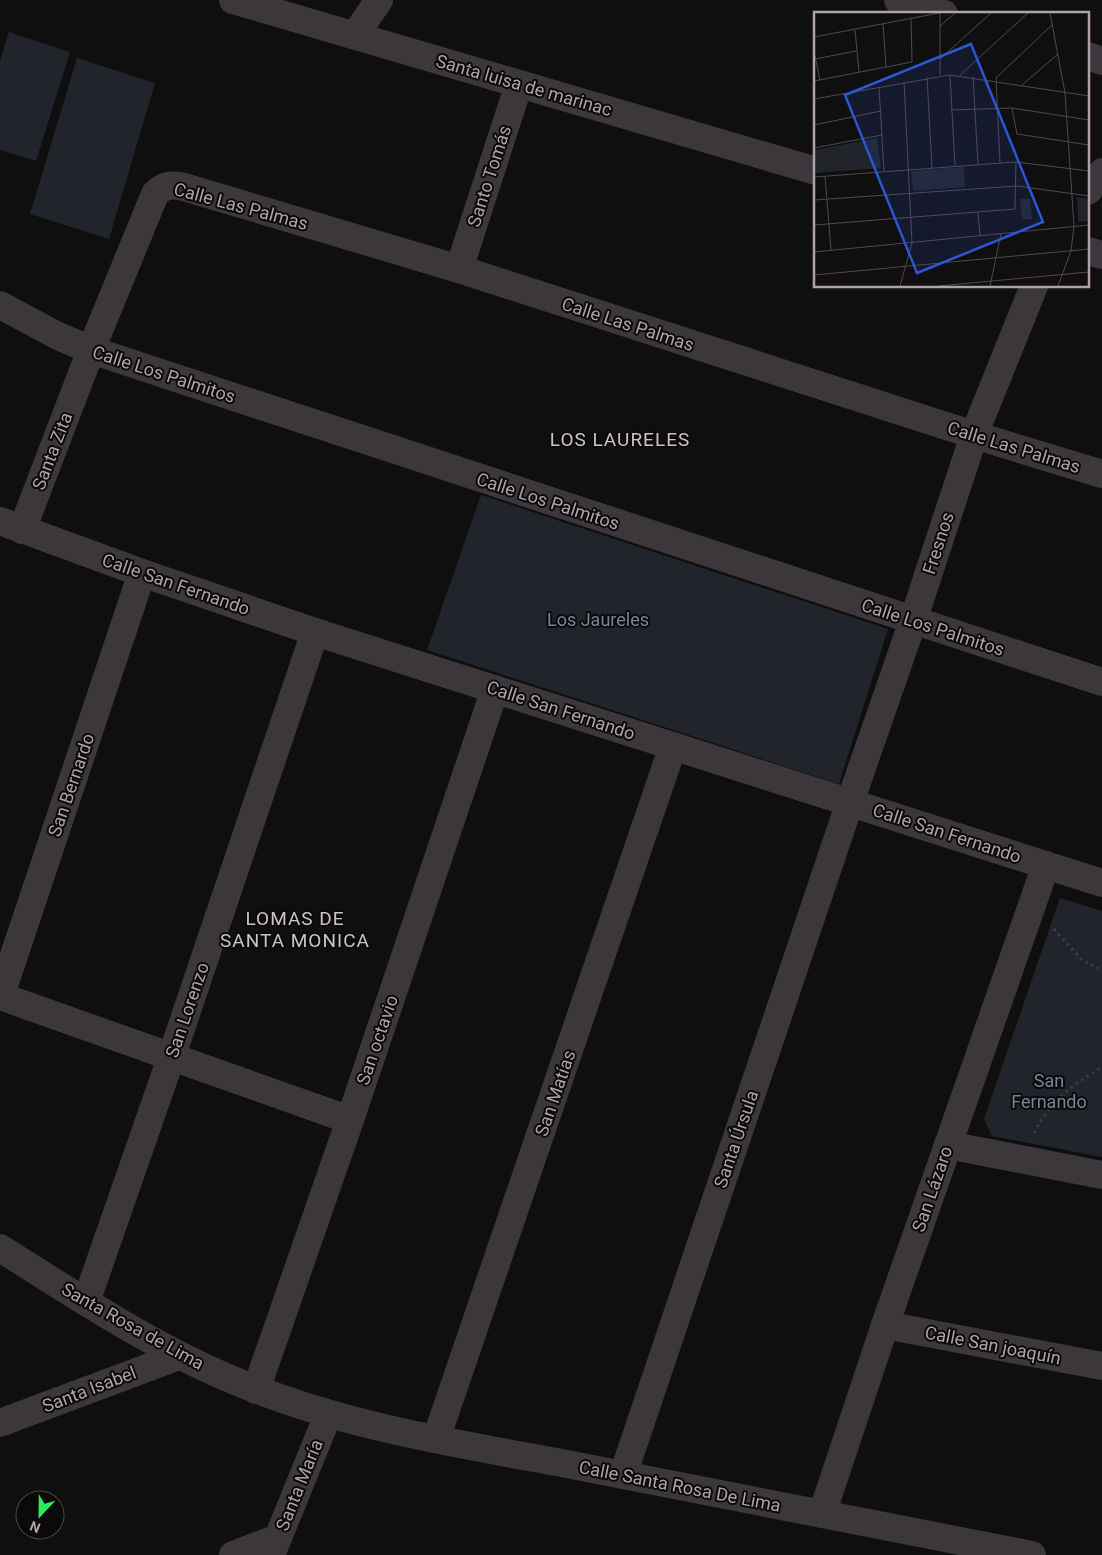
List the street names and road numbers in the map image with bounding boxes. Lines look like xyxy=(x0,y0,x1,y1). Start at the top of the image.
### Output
street label: Santa luisa de marinac xyxy=(434,50,614,120)
street label: Santo Tomás xyxy=(463,123,515,229)
street label: Calle Las Palmas xyxy=(172,178,310,234)
street label: Calle Las Palmas xyxy=(559,293,697,355)
street label: Calle Los Palmitos xyxy=(90,341,238,407)
street label: Santa Zita xyxy=(28,409,76,493)
street label: Calle Las Palmas xyxy=(945,417,1083,477)
street label: Calle Los Palmitos xyxy=(474,468,622,534)
street label: Fresnos xyxy=(918,509,958,577)
street label: Calle San Fernando xyxy=(99,549,253,619)
street label: Calle Los Palmitos xyxy=(859,594,1007,660)
street label: Calle San Fernando xyxy=(484,676,638,744)
street label: San Bernardo xyxy=(44,731,98,839)
street label: Calle San Fernando xyxy=(870,799,1024,867)
street label: San Lorenzo xyxy=(161,960,213,1060)
street label: San octavio xyxy=(352,992,402,1088)
street label: San Matías xyxy=(530,1047,580,1139)
street label: Santa Úrsula xyxy=(710,1087,762,1191)
street label: San Lázaro xyxy=(908,1143,956,1235)
street label: Santa Rosa de Lima xyxy=(58,1278,208,1374)
street label: Calle San joaquín xyxy=(923,1322,1063,1368)
street label: Santa Isabel xyxy=(39,1362,139,1416)
street label: Santa María xyxy=(271,1436,327,1534)
street label: Calle Santa Rosa De Lima xyxy=(577,1456,783,1516)

